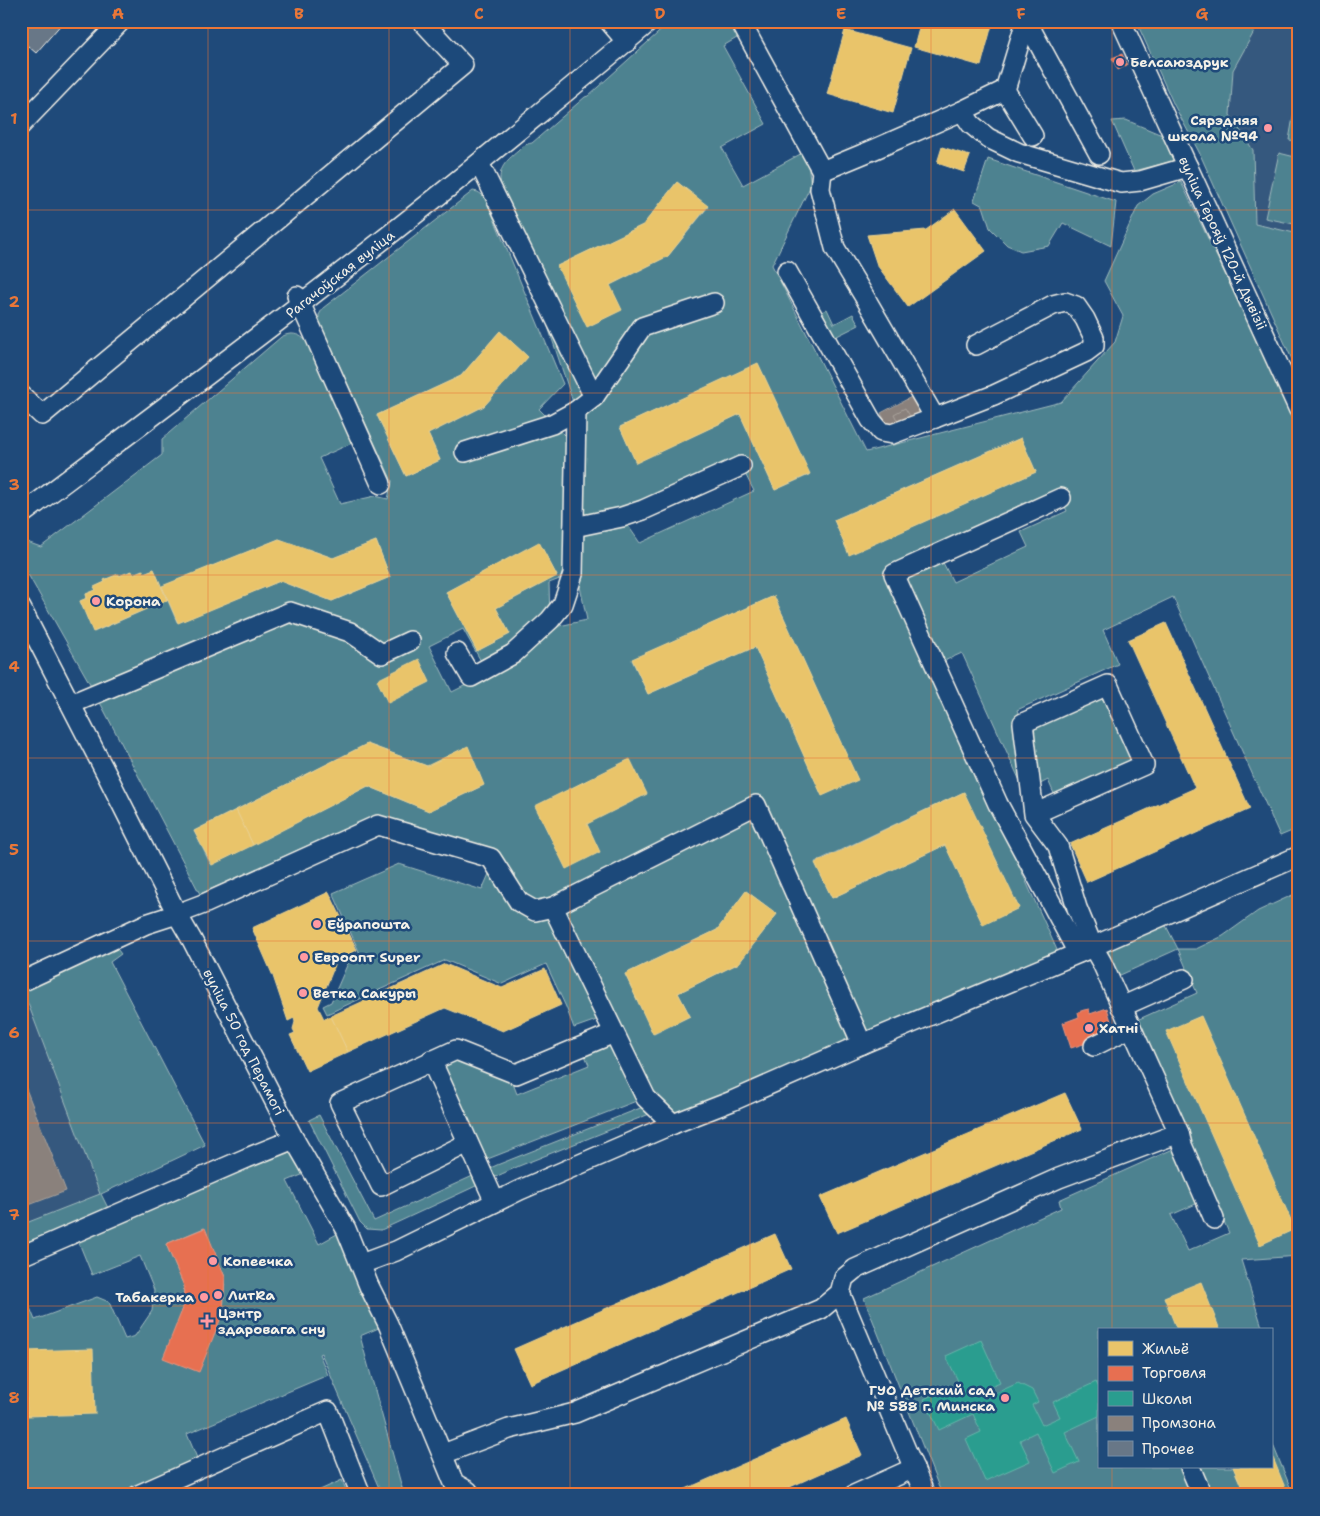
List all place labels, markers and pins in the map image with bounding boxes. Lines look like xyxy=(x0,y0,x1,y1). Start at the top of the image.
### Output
place label: Белсаюздрук xyxy=(1130,53,1229,71)
marker: Белсаюздрук xyxy=(1114,56,1126,68)
place label: Сярэдняя школа №94 xyxy=(1168,111,1258,145)
marker: Сярэдняя школа №94 xyxy=(1262,122,1274,134)
place label: Корона xyxy=(106,592,161,610)
marker: Корона xyxy=(90,595,102,607)
place label: Еўрапошта xyxy=(327,915,411,933)
marker: Еўрапошта xyxy=(311,918,323,930)
place label: Евроопт Super xyxy=(314,948,421,966)
marker: Евроопт Super xyxy=(298,951,310,963)
place label: Ветка Сакуры xyxy=(313,984,416,1002)
marker: Ветка Сакуры xyxy=(297,987,309,999)
place label: Хатні xyxy=(1099,1019,1138,1037)
marker: Хатні xyxy=(1083,1022,1095,1034)
place label: Копеечка xyxy=(223,1252,293,1270)
marker: Копеечка xyxy=(207,1255,219,1267)
place label: ЛитRа xyxy=(228,1286,276,1304)
place label: Табакерка xyxy=(115,1288,194,1306)
marker: ЛитRа xyxy=(212,1289,224,1301)
marker: Табакерка xyxy=(198,1291,210,1303)
place label: Цэнтр здаровага сну xyxy=(218,1304,326,1338)
marker: Цэнтр здаровага сну xyxy=(200,1314,214,1328)
place label: ГУО Детский сад № 588 г. Минска xyxy=(867,1381,995,1415)
marker: ГУО Детский сад № 588 г. Минска xyxy=(999,1392,1011,1404)

